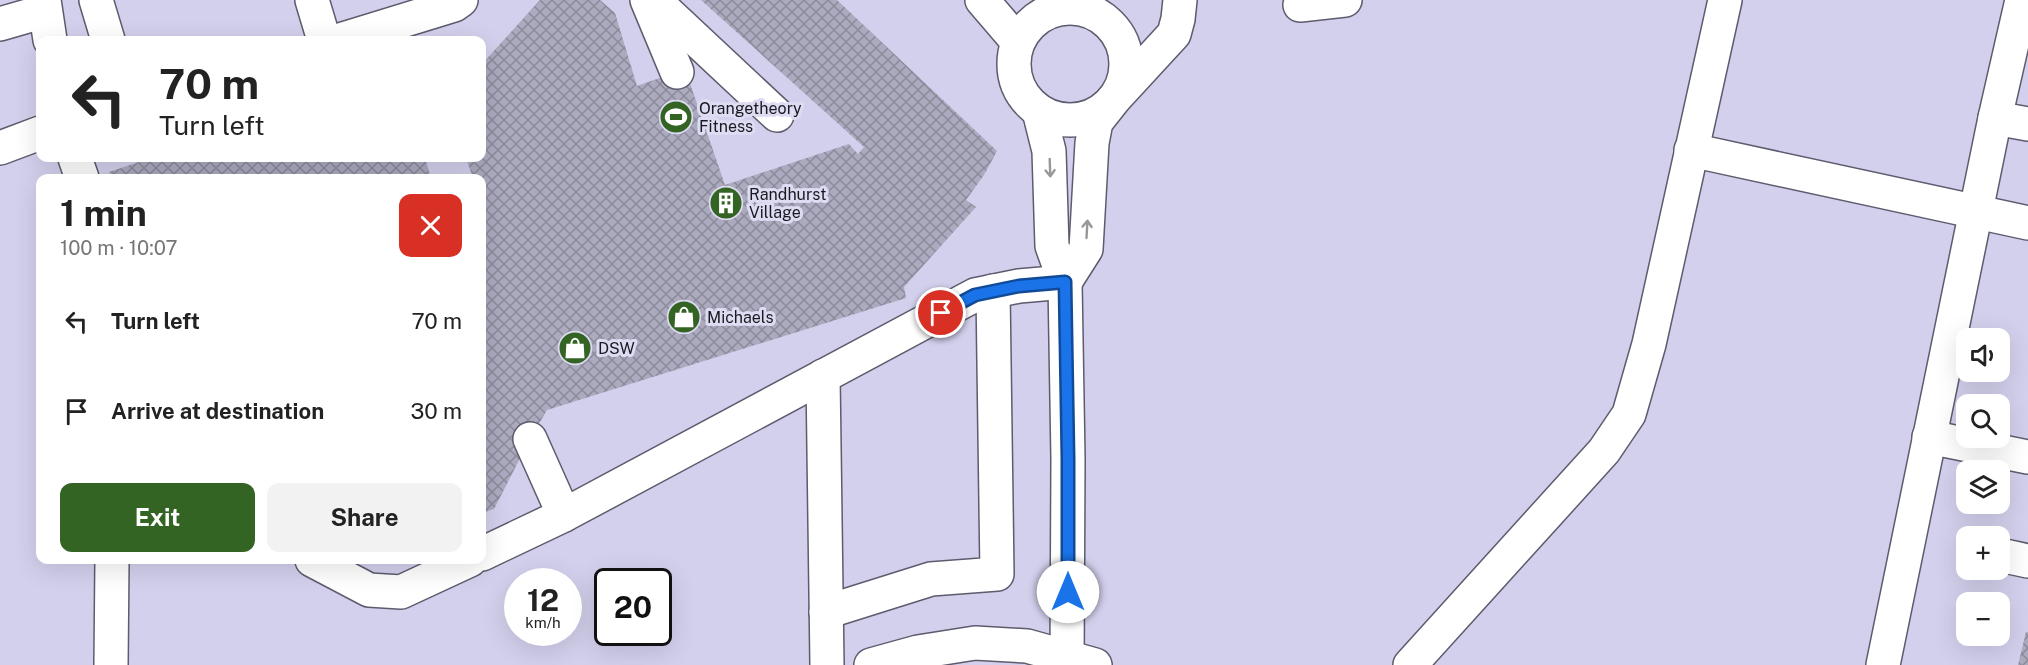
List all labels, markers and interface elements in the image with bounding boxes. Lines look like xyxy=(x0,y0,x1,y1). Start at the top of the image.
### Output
text: 70 m xyxy=(159,59,259,108)
icon: left xyxy=(60,60,138,138)
sports icon: Orangetheory Fitness xyxy=(658,99,694,135)
place label: Orangetheory Fitness xyxy=(699,99,802,136)
text: Turn left xyxy=(159,109,265,141)
one-way arrow xyxy=(1044,158,1056,178)
building icon: Randhurst Village xyxy=(708,185,744,221)
place label: Randhurst Village xyxy=(749,185,826,222)
text: 1 min xyxy=(60,192,147,234)
button: close xyxy=(399,194,462,257)
one-way arrow xyxy=(1082,220,1093,240)
text: 100 m · 10:07 xyxy=(60,236,178,260)
pin xyxy=(915,287,966,338)
icon: arrive xyxy=(924,296,957,329)
shop icon: Michaels xyxy=(666,299,702,335)
icon: left xyxy=(60,305,93,338)
text: Turn left xyxy=(111,308,200,334)
text: 70 m xyxy=(411,308,462,334)
place label: Michaels xyxy=(707,308,774,327)
map controls xyxy=(1956,328,2010,646)
button: sound xyxy=(1956,328,2010,382)
shop icon: DSW xyxy=(557,330,593,366)
place label: DSW xyxy=(598,339,635,358)
button: search xyxy=(1956,394,2010,448)
icon: arrive xyxy=(60,395,93,428)
text: Arrive at destination xyxy=(111,398,324,424)
text: 30 m xyxy=(410,398,462,424)
button: layers xyxy=(1956,460,2010,514)
button: Exit xyxy=(60,483,255,552)
button: Share xyxy=(267,483,462,552)
button: + xyxy=(1956,526,2010,580)
position arrow xyxy=(1036,560,1100,624)
speed limit sign: 20 xyxy=(594,568,672,646)
text: 12 xyxy=(527,582,559,618)
button: − xyxy=(1956,592,2010,646)
text: km/h xyxy=(525,614,561,631)

